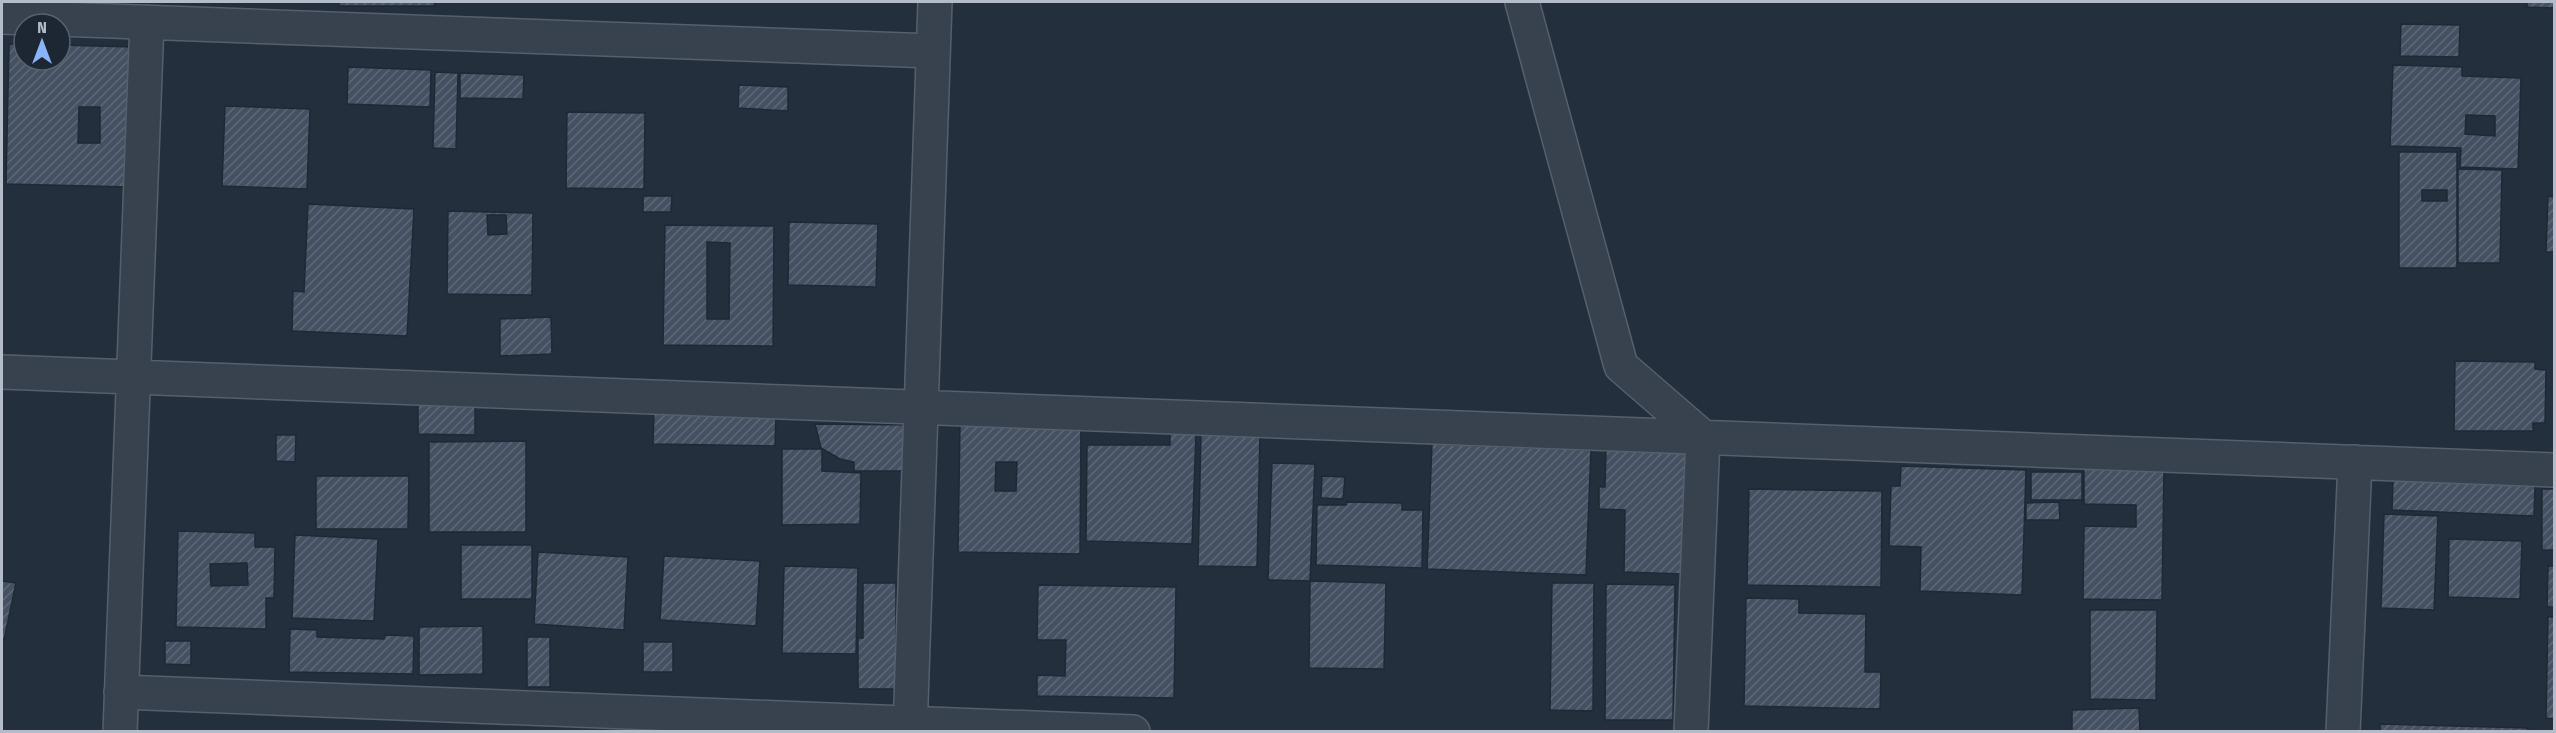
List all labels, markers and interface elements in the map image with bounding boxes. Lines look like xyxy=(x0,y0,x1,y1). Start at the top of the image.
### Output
north arrow xyxy=(12,12,72,72)
text: N xyxy=(37,18,47,37)

